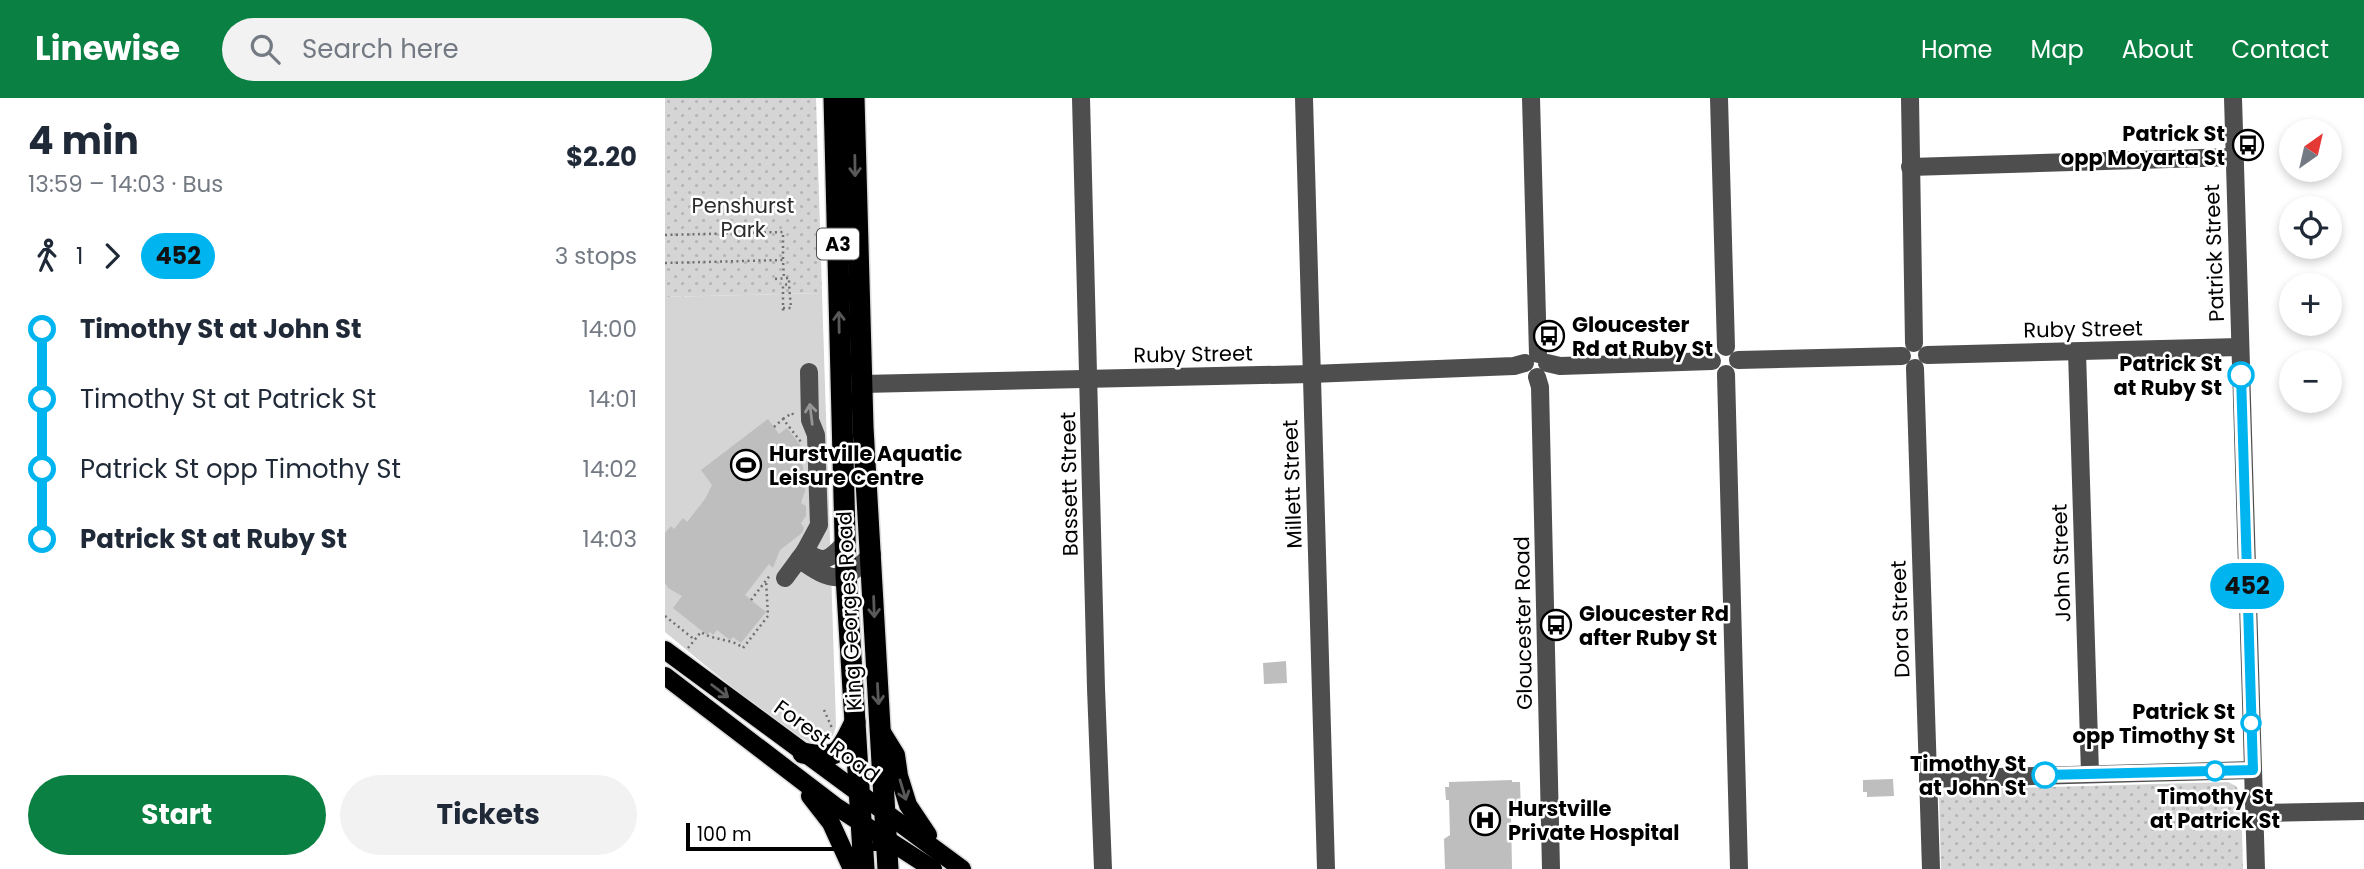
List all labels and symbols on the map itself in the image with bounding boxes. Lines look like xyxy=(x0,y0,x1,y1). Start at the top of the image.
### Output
place label: Patrick St opp Moyarta St xyxy=(2061,119,2225,172)
north arrow xyxy=(2279,119,2341,182)
bus stop icon: Patrick St opp Moyarta St xyxy=(2231,128,2265,162)
one-way arrow xyxy=(849,154,862,177)
street label: Patrick Street xyxy=(2197,184,2231,322)
park label: Penshurst Park xyxy=(692,191,794,244)
road number: A3 xyxy=(817,228,859,260)
one-way arrow xyxy=(832,310,846,333)
place label: Gloucester Rd at Ruby St xyxy=(1572,310,1713,363)
street label: Ruby Street xyxy=(2023,313,2143,345)
bus stop icon: Gloucester Rd at Ruby St xyxy=(1532,319,1566,353)
street label: Ruby Street xyxy=(1133,338,1253,370)
place label: Patrick St at Ruby St xyxy=(2113,349,2222,402)
marker: Patrick St at Ruby St xyxy=(2228,362,2254,388)
one-way arrow xyxy=(805,403,818,426)
street label: Bassett Street xyxy=(1053,412,1085,556)
street label: Millett Street xyxy=(1275,419,1309,549)
place label: Hurstville Aquatic Leisure Centre xyxy=(769,439,963,492)
sports icon: Hurstville Aquatic Leisure Centre xyxy=(729,448,763,482)
street label: John Street xyxy=(2044,503,2078,623)
street label: King Georges Road xyxy=(829,510,869,712)
street label: Gloucester Road xyxy=(1507,536,1539,710)
street label: Dora Street xyxy=(1883,560,1917,678)
line badge: 452 xyxy=(2207,563,2287,609)
one-way arrow xyxy=(867,596,880,619)
place label: Gloucester Rd after Ruby St xyxy=(1579,599,1729,652)
bus stop icon: Gloucester Rd after Ruby St xyxy=(1539,608,1573,642)
one-way arrow xyxy=(710,683,728,698)
one-way arrow xyxy=(871,683,884,706)
street label: Forest Road xyxy=(768,693,886,789)
place label: Patrick St opp Timothy St xyxy=(2073,697,2235,750)
marker: Patrick St opp Timothy St xyxy=(2241,713,2261,733)
place label: Timothy St at John St xyxy=(1910,749,2026,802)
marker: Timothy St at Patrick St xyxy=(2205,761,2225,781)
marker: Timothy St at John St xyxy=(2032,762,2058,788)
one-way arrow xyxy=(897,779,910,801)
place label: Timothy St at Patrick St xyxy=(2150,782,2280,835)
place label: Hurstville Private Hospital xyxy=(1508,794,1680,847)
hospital icon: Hurstville Private Hospital xyxy=(1468,803,1502,837)
scale bar xyxy=(686,820,877,852)

